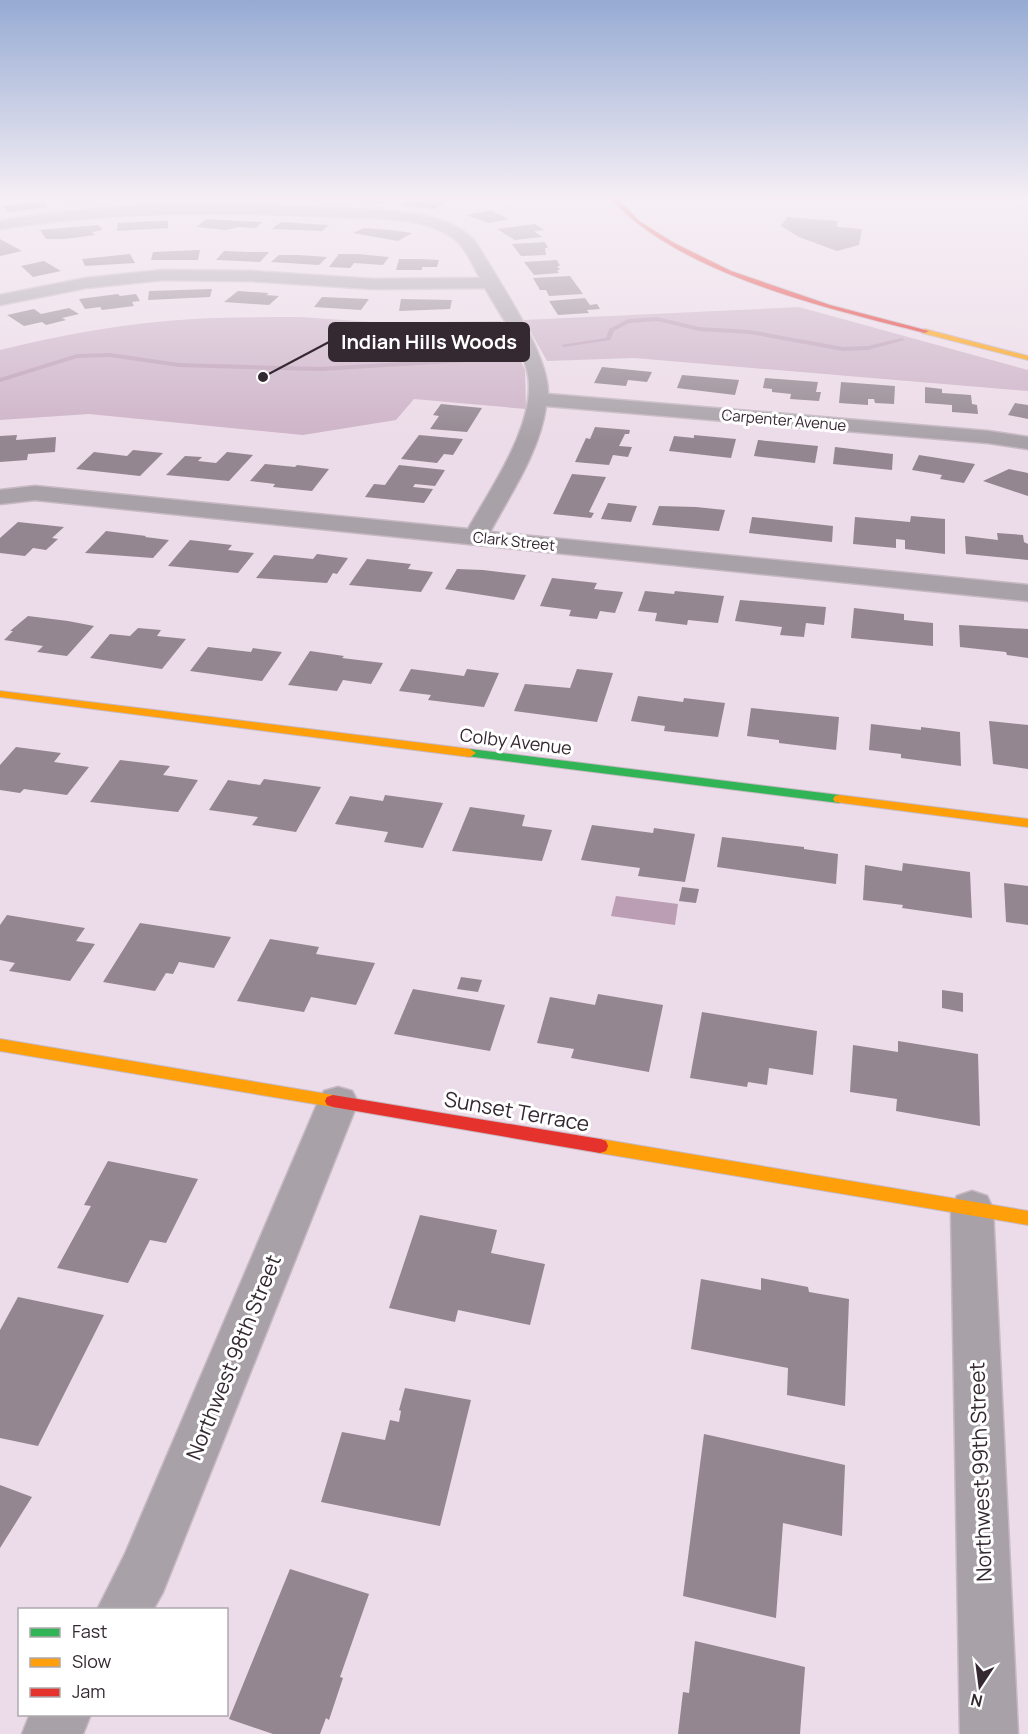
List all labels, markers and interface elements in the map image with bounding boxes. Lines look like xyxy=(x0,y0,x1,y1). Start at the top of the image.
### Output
callout: Indian Hills Woods xyxy=(329,323,529,361)
text: Indian Hills Woods xyxy=(341,328,517,355)
street label: Carpenter Avenue xyxy=(721,404,847,436)
street label: Clark Street xyxy=(472,526,556,556)
street label: Colby Avenue xyxy=(459,722,573,760)
street label: Sunset Terrace xyxy=(442,1084,592,1138)
street label: Northwest 98th Street xyxy=(179,1250,287,1464)
street label: Northwest 99th Street xyxy=(962,1362,998,1582)
legend xyxy=(18,1608,228,1716)
text: Fast xyxy=(72,1619,107,1643)
text: Slow xyxy=(72,1649,112,1673)
north arrow xyxy=(950,1656,1010,1716)
text: Jam xyxy=(72,1679,106,1703)
text: N xyxy=(969,1689,985,1713)

